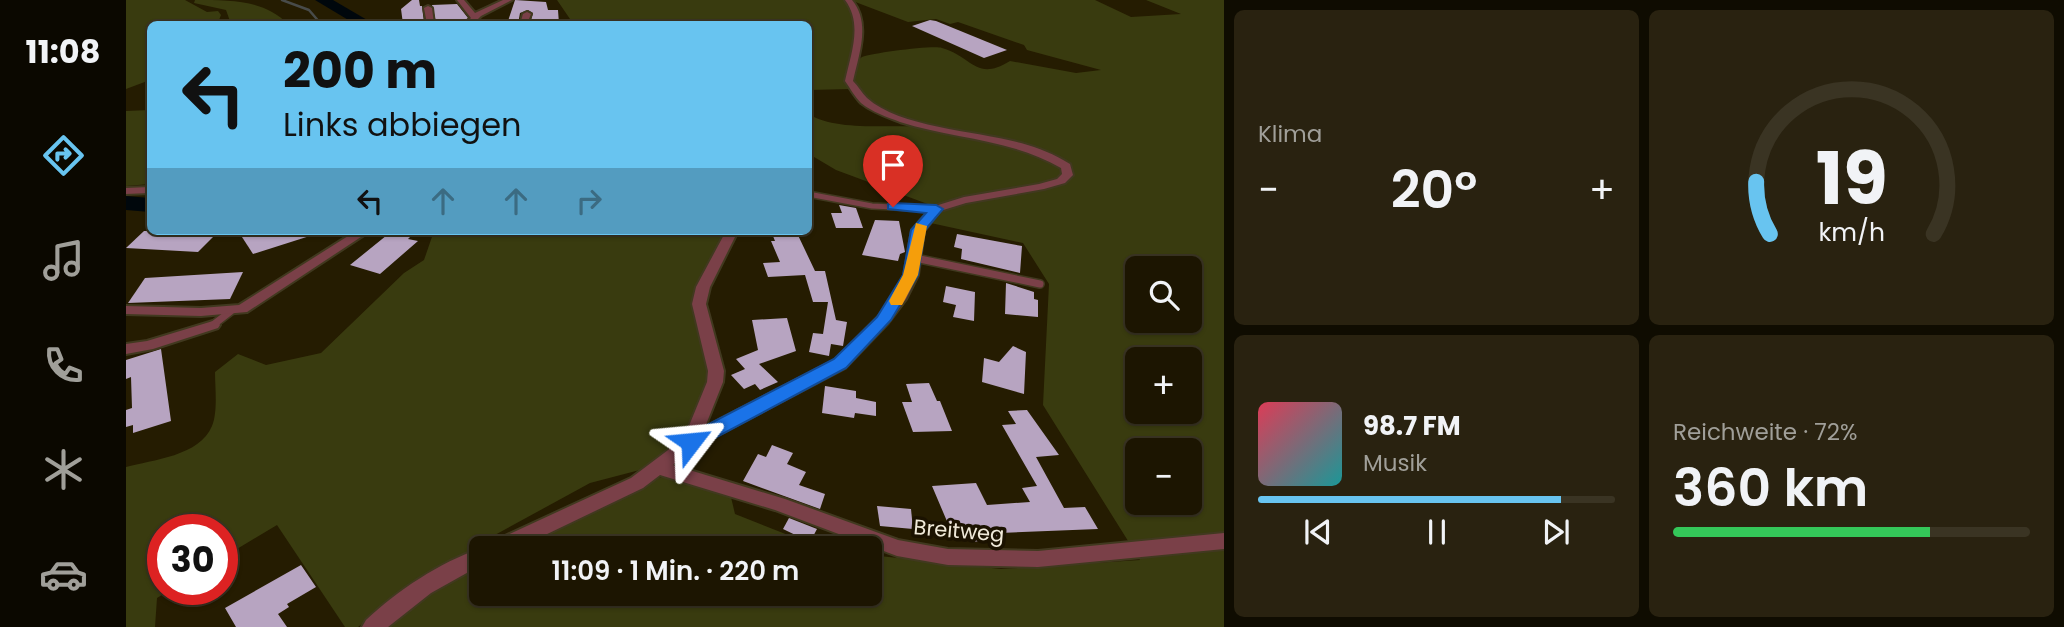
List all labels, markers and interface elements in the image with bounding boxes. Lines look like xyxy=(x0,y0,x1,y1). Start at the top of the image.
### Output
text: 11:08 xyxy=(26,29,100,74)
text: 200 m xyxy=(283,37,437,105)
icon: left xyxy=(168,49,259,140)
text: Links abbiegen xyxy=(283,102,521,147)
text: Klima xyxy=(1258,118,1322,150)
text: 19 xyxy=(1815,128,1888,229)
icon: directions xyxy=(39,131,88,180)
pin xyxy=(863,135,923,207)
icon: arrive xyxy=(874,146,912,184)
text: 20° xyxy=(1391,153,1477,226)
text: − xyxy=(1258,163,1279,216)
text: + xyxy=(1589,163,1615,216)
icon: left xyxy=(351,182,389,220)
icon: ahead xyxy=(424,182,462,220)
icon: ahead xyxy=(497,182,535,220)
icon: right xyxy=(570,182,608,220)
text: km/h xyxy=(1818,214,1885,249)
icon: music xyxy=(39,236,88,285)
map controls xyxy=(1125,256,1202,515)
button: search xyxy=(1125,256,1202,333)
icon: phone xyxy=(39,341,88,390)
button: + xyxy=(1125,347,1202,424)
position arrow xyxy=(654,405,728,479)
text: 98.7 FM xyxy=(1363,408,1461,444)
text: Reichweite · 72% xyxy=(1673,416,1857,448)
button: − xyxy=(1125,438,1202,515)
icon: climate xyxy=(39,445,88,494)
text: Musik xyxy=(1363,447,1427,479)
text: 360 km xyxy=(1673,451,1868,524)
street label: Breitweg xyxy=(912,512,1006,549)
icon: previous xyxy=(1299,513,1337,551)
icon: pause xyxy=(1418,513,1456,551)
icon: next xyxy=(1537,513,1575,551)
speed limit sign: 30 xyxy=(147,514,238,605)
icon: car xyxy=(39,550,88,599)
text: 11:09 · 1 Min. · 220 m xyxy=(552,553,799,589)

